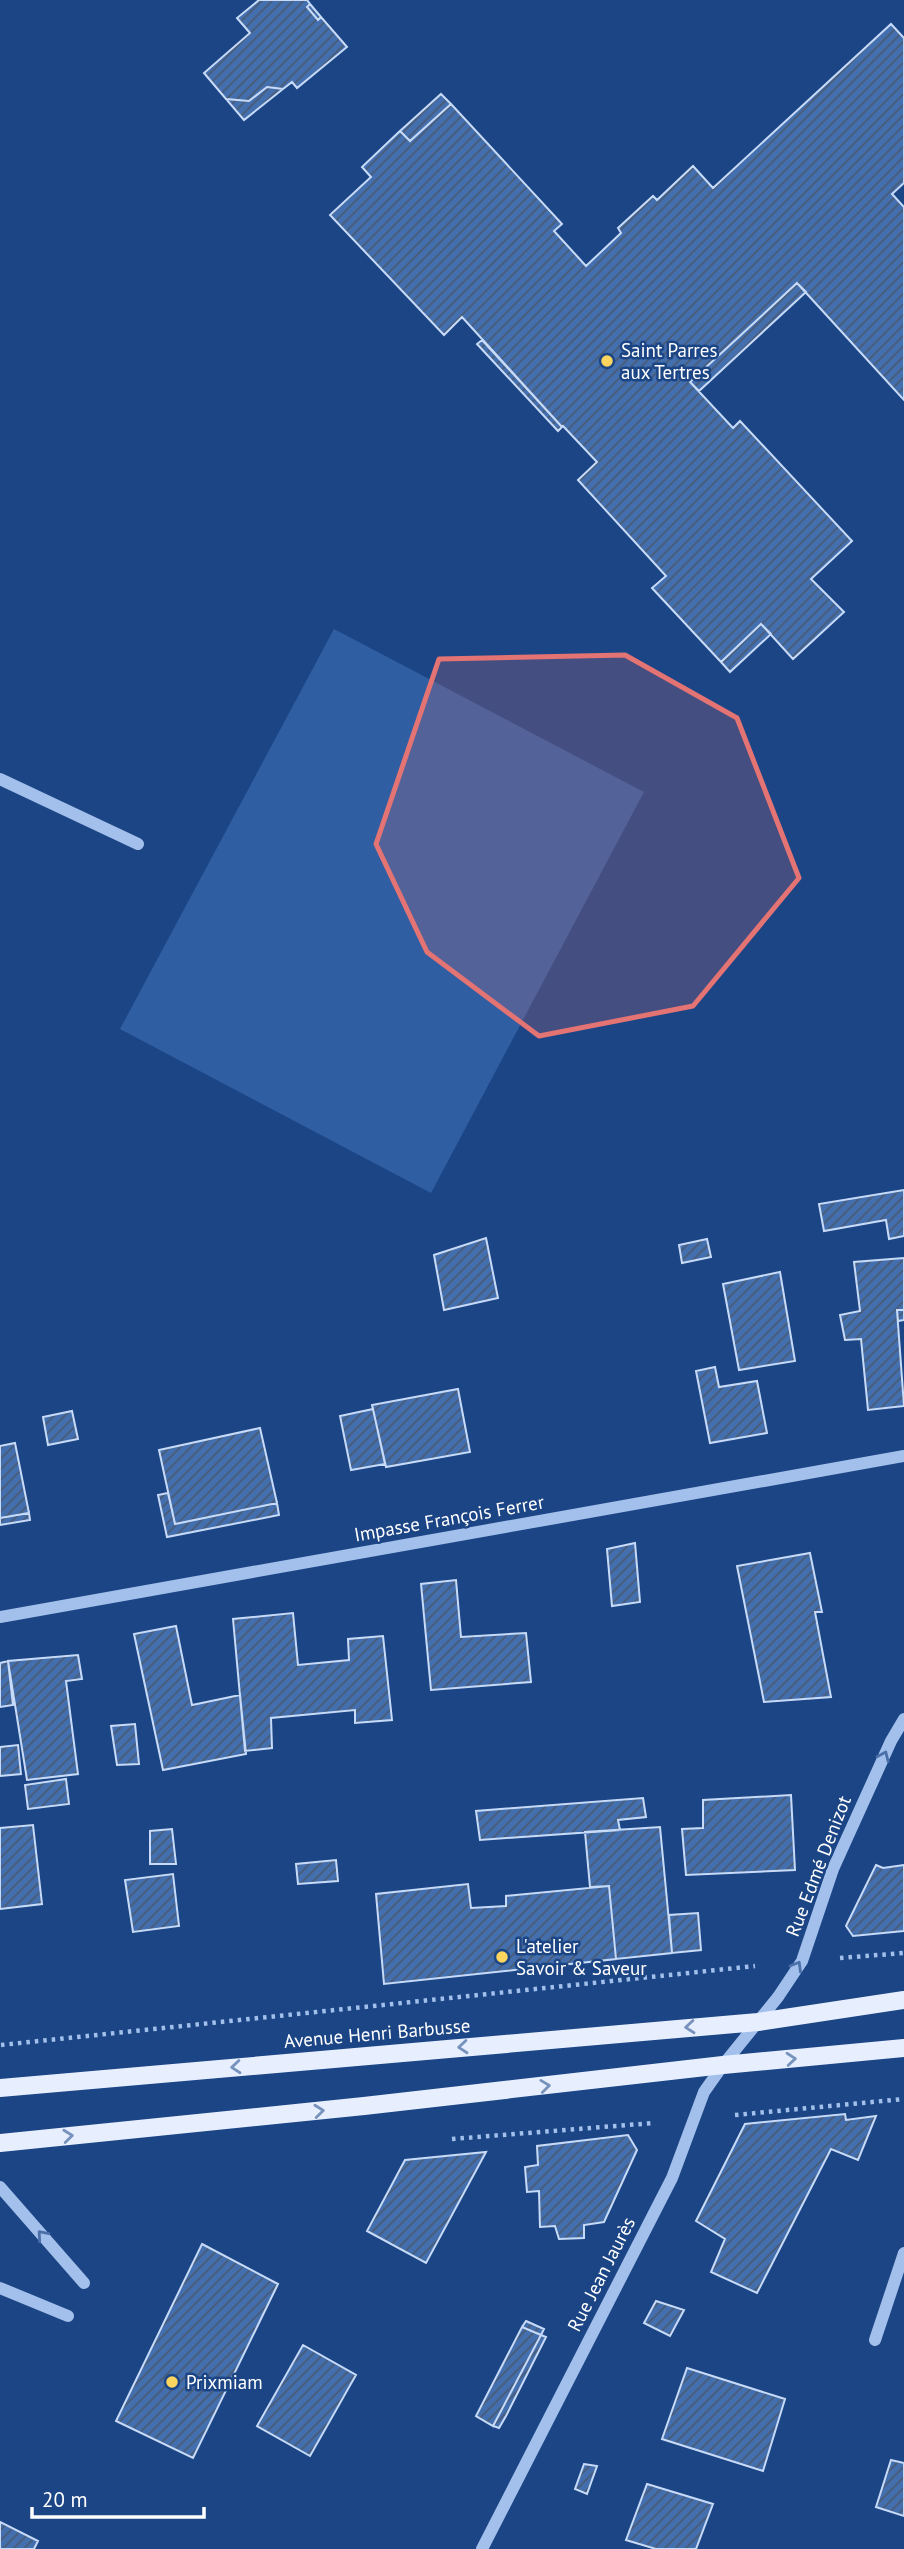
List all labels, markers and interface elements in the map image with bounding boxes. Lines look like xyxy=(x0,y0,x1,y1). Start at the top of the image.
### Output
place label: Saint Parres aux Tertres xyxy=(621,338,717,384)
marker: Saint Parres aux Tertres xyxy=(599,353,615,369)
street label: Impasse François Ferrer xyxy=(352,1489,546,1547)
one-way arrow xyxy=(876,1751,890,1763)
street label: Rue Edmé Denizot xyxy=(780,1792,856,1940)
place label: L'atelier Savoir & Saveur xyxy=(516,1934,647,1980)
marker: L'atelier Savoir & Saveur xyxy=(494,1949,510,1965)
one-way arrow xyxy=(789,1961,802,1974)
street label: Avenue Henri Barbusse xyxy=(283,2013,471,2053)
one-way arrow xyxy=(684,2019,695,2034)
one-way arrow xyxy=(457,2039,468,2054)
one-way arrow xyxy=(785,2052,796,2067)
one-way arrow xyxy=(231,2059,242,2074)
one-way arrow xyxy=(539,2078,551,2093)
one-way arrow xyxy=(313,2104,324,2119)
one-way arrow xyxy=(63,2129,74,2144)
street label: Rue Jean Jaurès xyxy=(562,2213,640,2335)
one-way arrow xyxy=(38,2230,50,2243)
place label: Prixmiam xyxy=(186,2370,263,2394)
marker: Prixmiam xyxy=(164,2374,180,2390)
scale bar xyxy=(32,2476,203,2520)
text: 20 m xyxy=(42,2486,88,2513)

